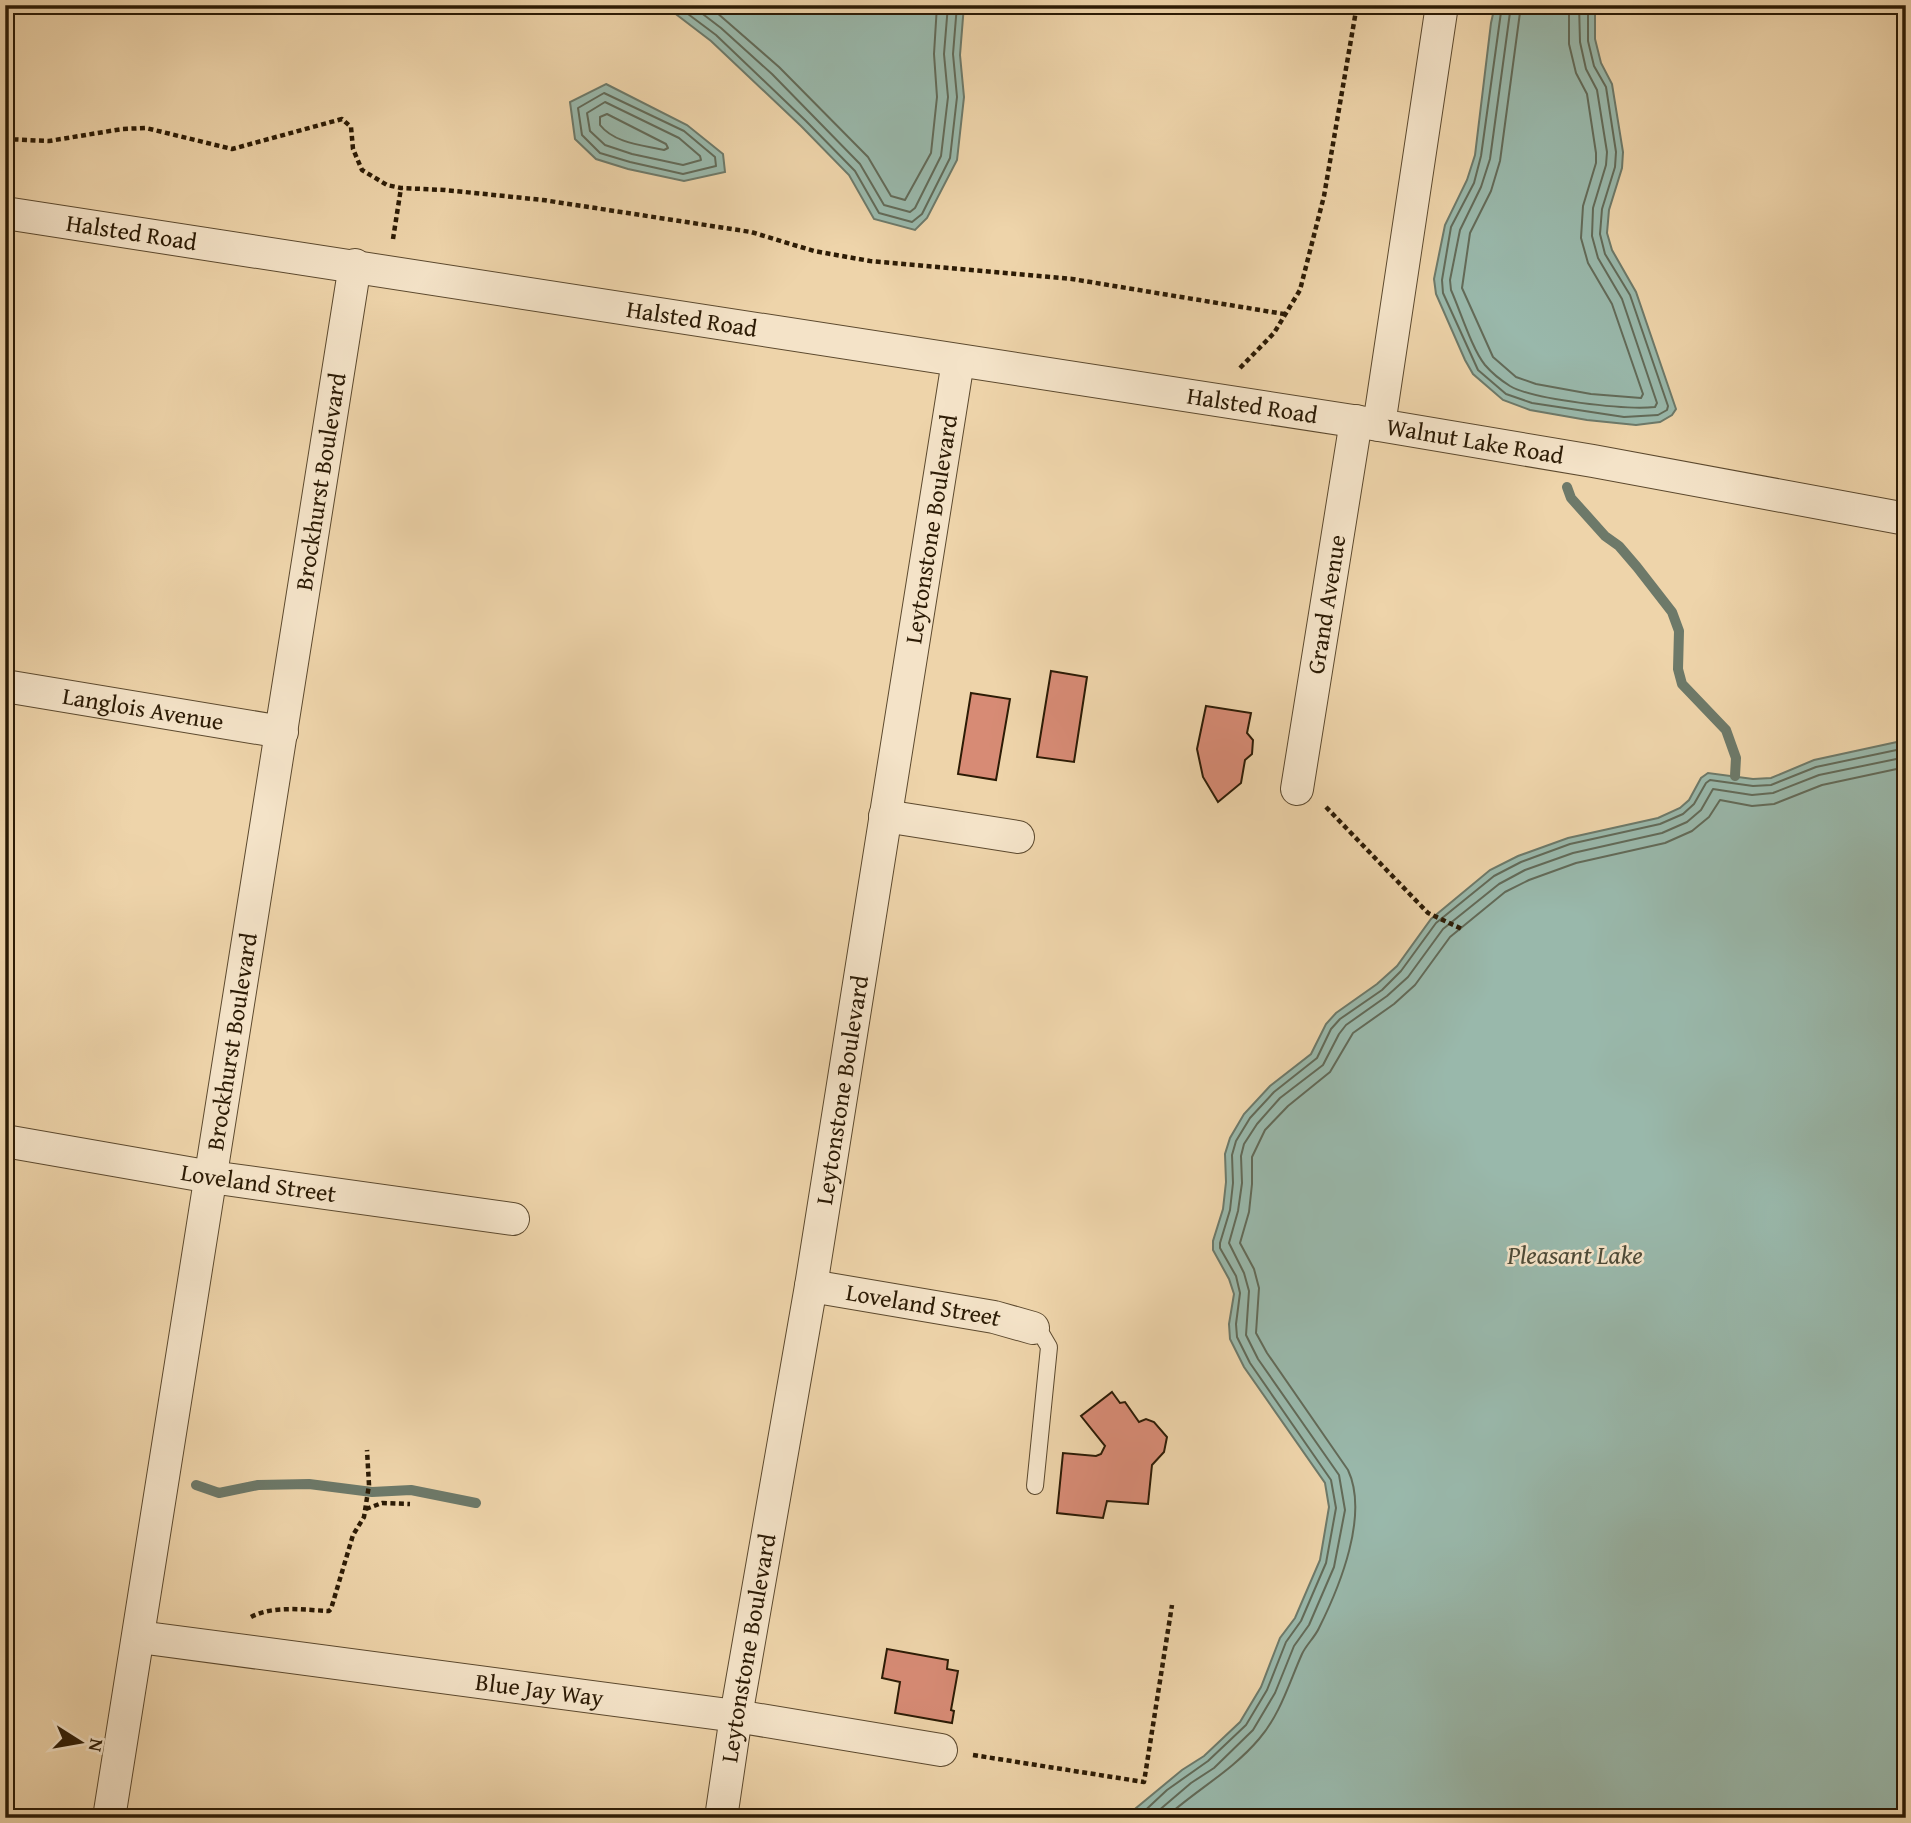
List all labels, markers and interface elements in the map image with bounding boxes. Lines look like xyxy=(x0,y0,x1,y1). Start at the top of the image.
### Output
street label: Halsted Road xyxy=(64,205,199,259)
street label: Halsted Road xyxy=(624,291,760,346)
street label: Brockhurst Boulevard xyxy=(286,370,355,593)
street label: Halsted Road xyxy=(1185,378,1320,432)
street label: Walnut Lake Road xyxy=(1384,409,1567,473)
street label: Leytonstone Boulevard xyxy=(895,412,966,646)
street label: Grand Avenue xyxy=(1298,532,1355,676)
street label: Langlois Avenue xyxy=(60,678,226,739)
street label: Brockhurst Boulevard xyxy=(197,930,266,1153)
street label: Leytonstone Boulevard xyxy=(806,973,877,1207)
street label: Loveland Street xyxy=(178,1154,339,1211)
water label: Pleasant Lake xyxy=(1506,1235,1643,1274)
street label: Loveland Street xyxy=(843,1274,1006,1335)
street label: Leytonstone Boulevard xyxy=(711,1531,785,1765)
street label: Blue Jay Way xyxy=(473,1664,606,1715)
north arrow xyxy=(46,1708,116,1778)
text: N xyxy=(82,1736,112,1754)

